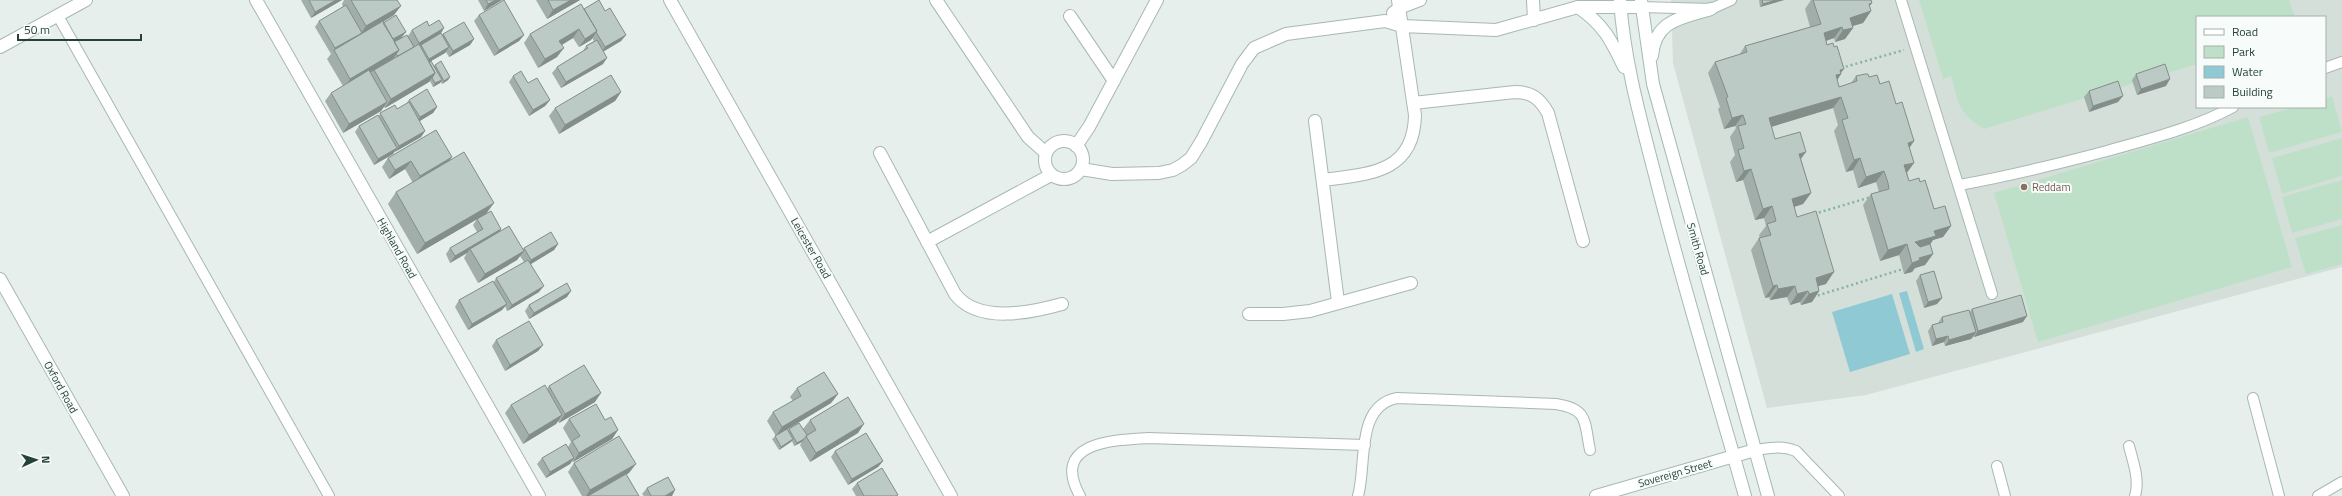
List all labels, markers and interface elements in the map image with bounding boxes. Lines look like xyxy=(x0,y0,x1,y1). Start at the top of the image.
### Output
scale bar xyxy=(18,16,141,42)
legend xyxy=(2196,16,2326,108)
text: 50 m xyxy=(24,20,50,39)
text: Road xyxy=(2232,22,2258,41)
text: Park xyxy=(2232,42,2255,61)
text: Water xyxy=(2232,62,2263,81)
text: Building xyxy=(2232,82,2273,101)
place label: Reddam xyxy=(2032,179,2071,195)
marker: Reddam xyxy=(2019,182,2029,192)
street label: Highland Road xyxy=(373,215,421,281)
street label: Leicester Road xyxy=(787,215,835,282)
street label: Smith Road xyxy=(1683,221,1713,277)
street label: Oxford Road xyxy=(40,358,82,416)
north arrow xyxy=(16,440,56,480)
text: N xyxy=(38,455,54,464)
street label: Sovereign Street xyxy=(1636,455,1714,491)

